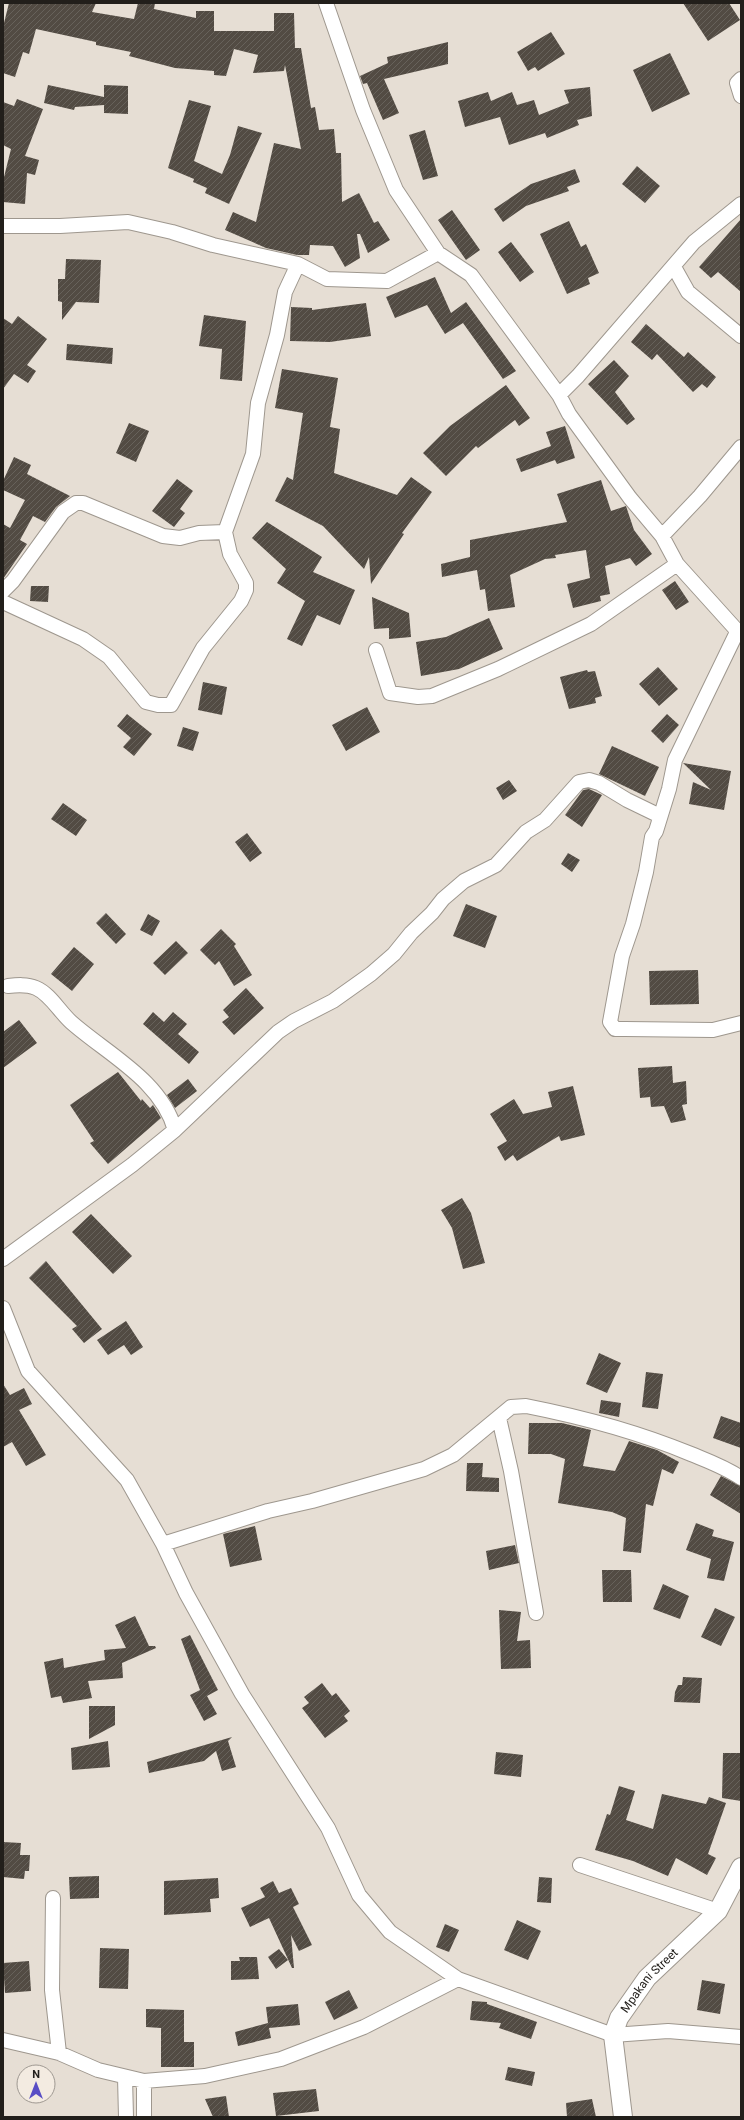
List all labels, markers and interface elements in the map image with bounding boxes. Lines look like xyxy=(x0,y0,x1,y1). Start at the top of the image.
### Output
street label: Mpakani Street xyxy=(618,1946,681,2015)
north arrow xyxy=(16,2064,56,2104)
text: N xyxy=(32,2068,40,2081)

